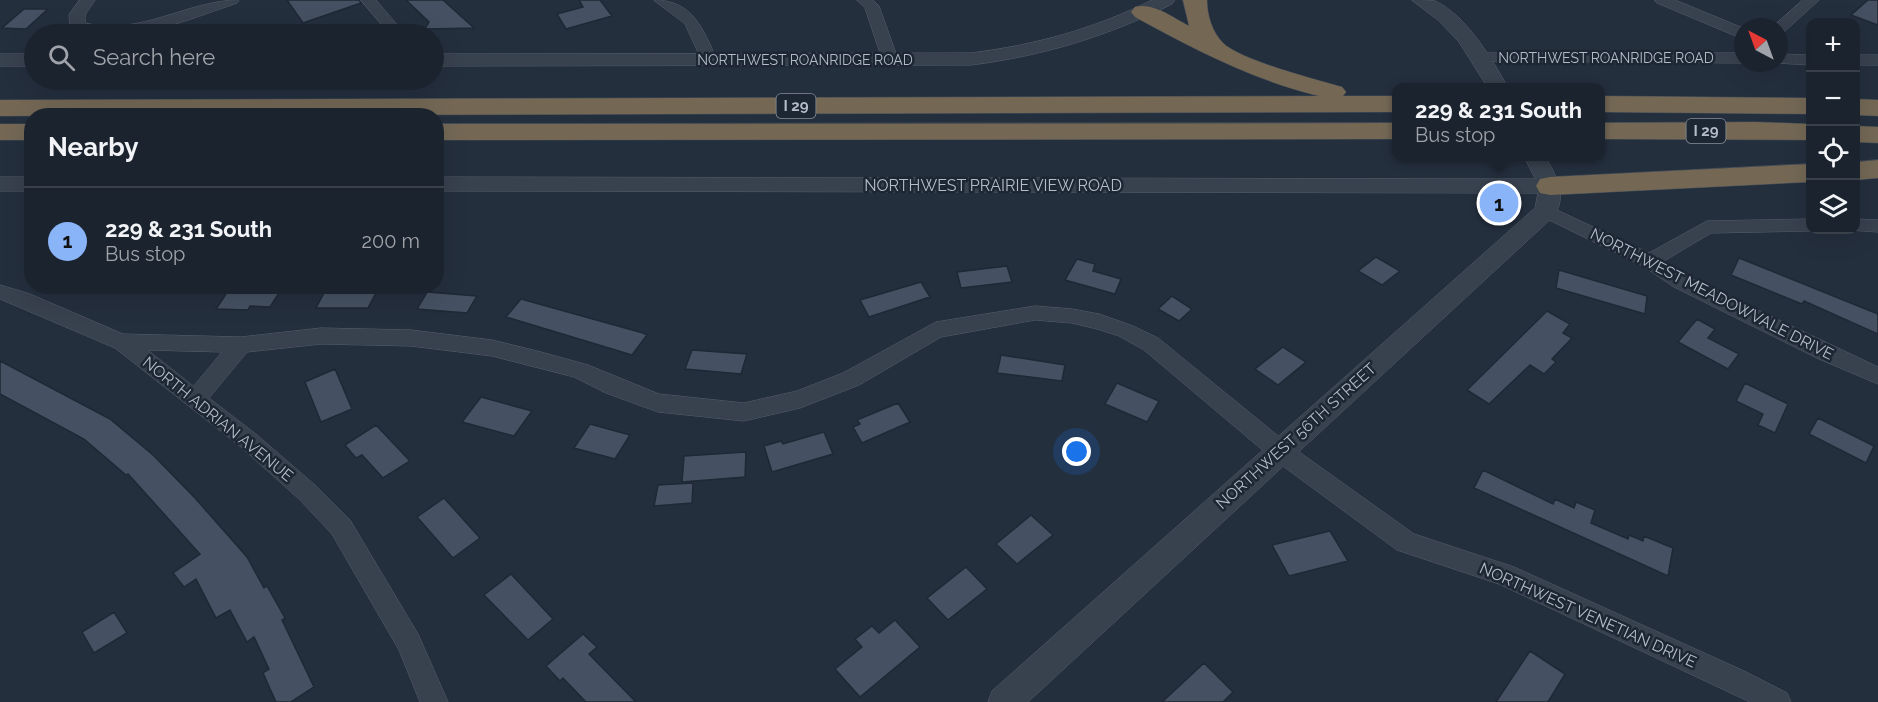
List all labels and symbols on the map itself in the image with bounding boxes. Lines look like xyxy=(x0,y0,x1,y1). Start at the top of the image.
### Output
north arrow xyxy=(1734,18,1788,72)
street label: NORTHWEST ROANRIDGE ROAD xyxy=(1498,50,1714,66)
street label: NORTHWEST ROANRIDGE ROAD xyxy=(697,52,913,68)
road number: I 29 xyxy=(776,94,816,118)
road number: I 29 xyxy=(1686,119,1726,143)
street label: NORTHWEST PRAIRIE VIEW ROAD xyxy=(864,176,1122,195)
pin: 1 xyxy=(1480,180,1518,226)
street label: NORTHWEST MEADOWVALE DRIVE xyxy=(1587,224,1837,364)
street label: NORTH ADRIAN AVENUE xyxy=(139,352,297,486)
street label: NORTHWEST 56TH STREET xyxy=(1212,359,1380,513)
your location xyxy=(1062,437,1091,466)
street label: NORTHWEST VENETIAN DRIVE xyxy=(1477,558,1700,672)

